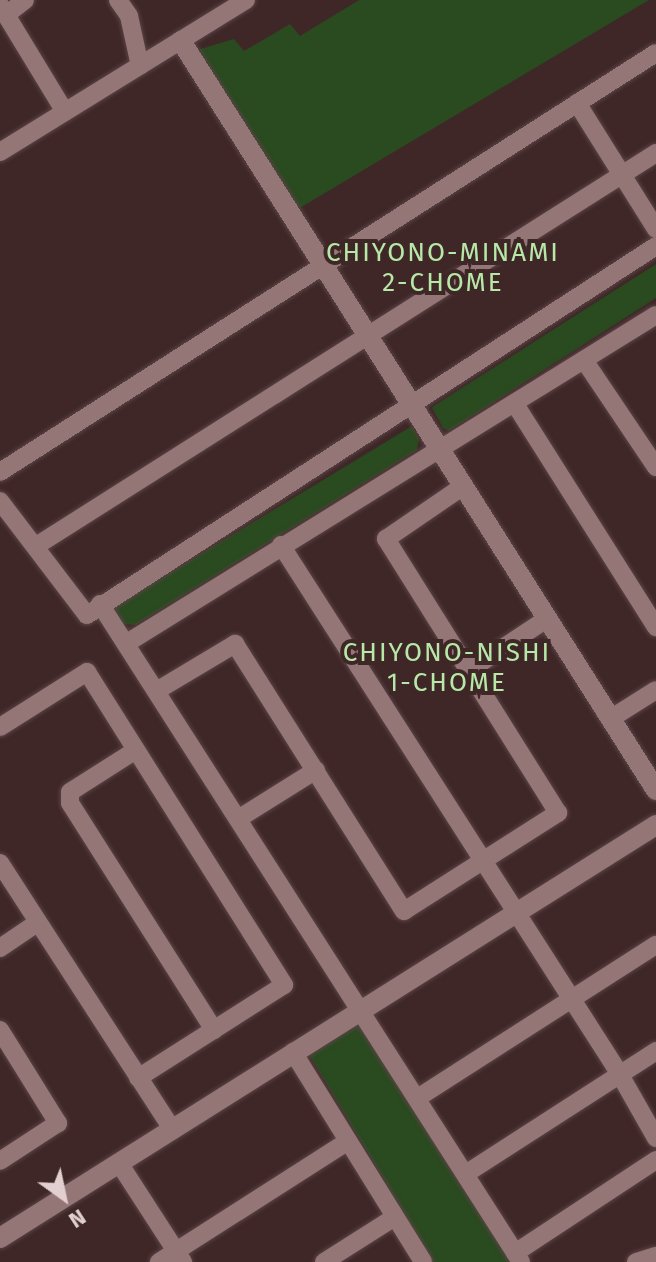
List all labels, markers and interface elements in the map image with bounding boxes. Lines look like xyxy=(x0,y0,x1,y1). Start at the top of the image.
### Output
district label: CHIYONO-MINAMI 2-CHOME xyxy=(326,237,560,298)
district label: CHIYONO-NISHI 1-CHOME xyxy=(343,637,551,698)
north arrow xyxy=(24,1158,104,1238)
text: N xyxy=(64,1203,91,1234)

